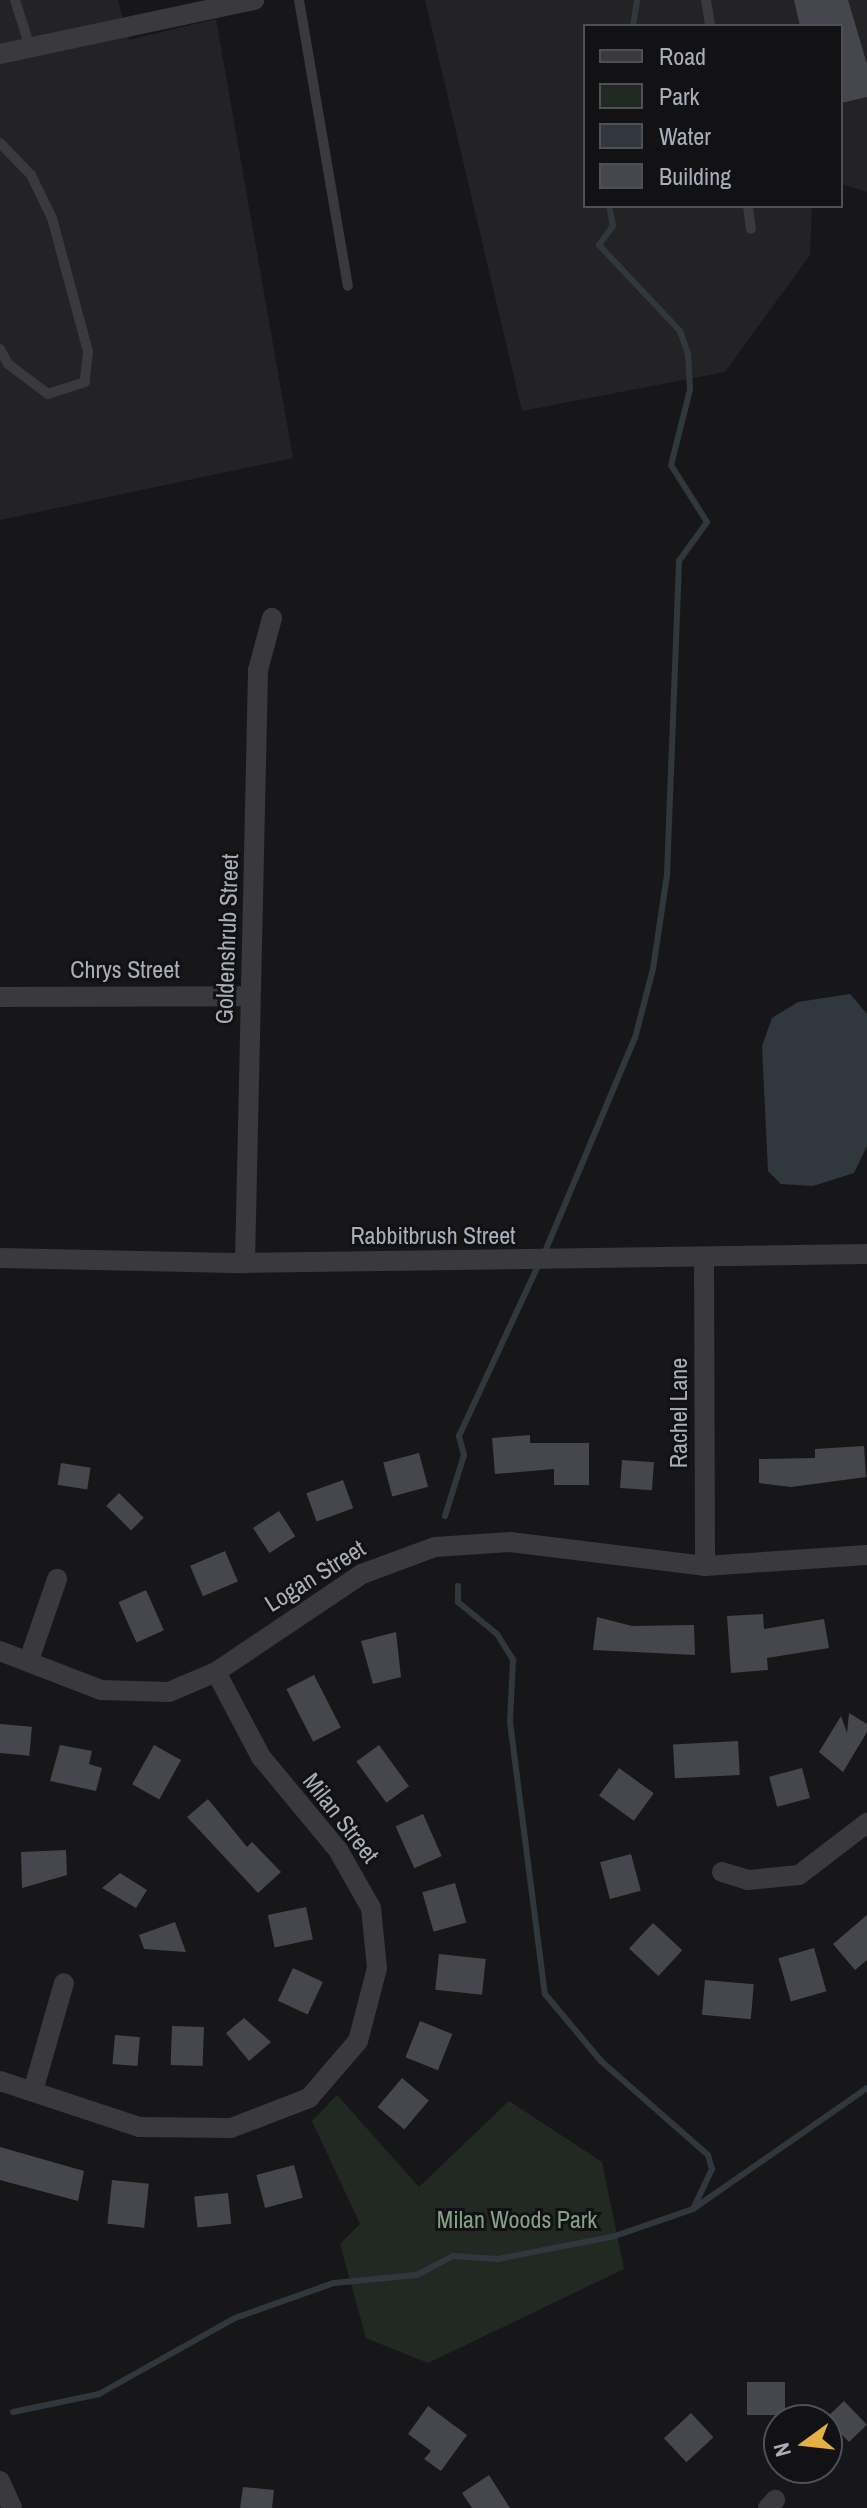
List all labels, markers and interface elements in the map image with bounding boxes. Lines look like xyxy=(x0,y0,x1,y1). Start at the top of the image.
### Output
legend xyxy=(583,24,843,208)
text: Road xyxy=(659,40,706,72)
text: Park xyxy=(659,80,699,112)
text: Water xyxy=(659,120,711,152)
text: Building xyxy=(659,160,731,192)
street label: Goldenshrub Street xyxy=(210,853,244,1025)
street label: Chrys Street xyxy=(70,956,180,984)
street label: Rabbitbrush Street xyxy=(350,1222,516,1250)
street label: Rachel Lane xyxy=(665,1358,693,1468)
street label: Logan Street xyxy=(260,1534,370,1618)
street label: Milan Street xyxy=(297,1767,385,1869)
park label: Milan Woods Park xyxy=(437,2206,597,2234)
north arrow xyxy=(763,2404,843,2484)
text: N xyxy=(766,2440,798,2460)

